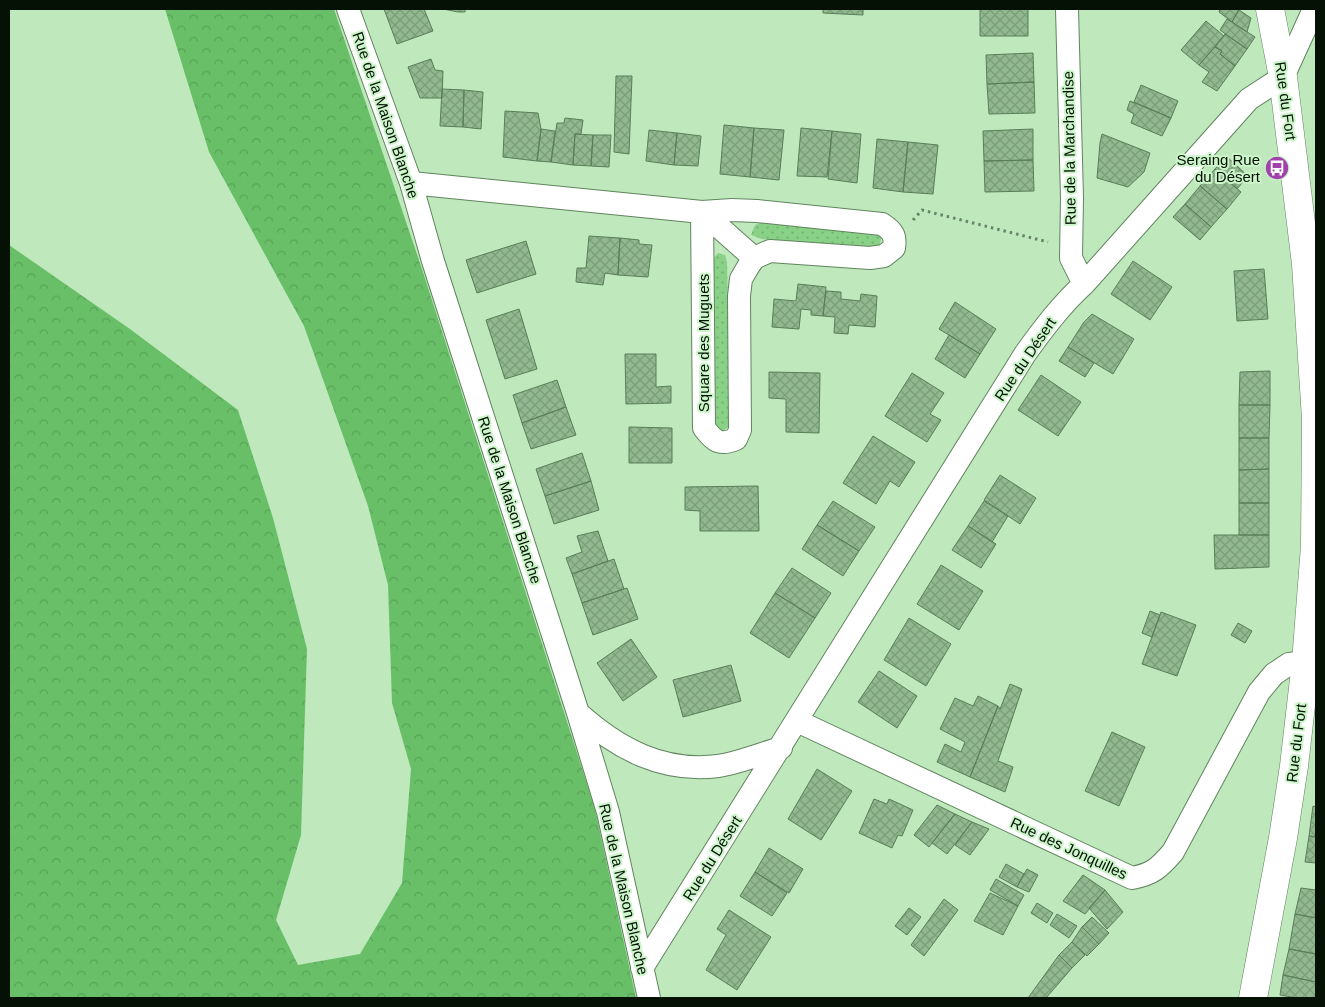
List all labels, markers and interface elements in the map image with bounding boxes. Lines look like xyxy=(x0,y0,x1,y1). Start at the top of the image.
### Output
street label: Rue de la Maison Blanche xyxy=(349,29,423,201)
street label: Rue du Fort xyxy=(1272,61,1300,142)
street label: Rue de la Marchandise xyxy=(1059,71,1079,225)
place label: Seraing Rue du Désert xyxy=(1177,151,1261,185)
bus stop icon: Seraing Rue du Désert xyxy=(1264,155,1290,181)
street label: Square des Muguets xyxy=(695,274,712,412)
street label: Rue du Désert xyxy=(991,313,1060,404)
street label: Rue de la Maison Blanche xyxy=(475,414,545,586)
street label: Rue du Fort xyxy=(1283,702,1309,783)
street label: Rue de la Maison Blanche xyxy=(596,802,652,976)
street label: Rue du Désert xyxy=(679,812,745,904)
street label: Rue des Jonquilles xyxy=(1008,814,1130,882)

